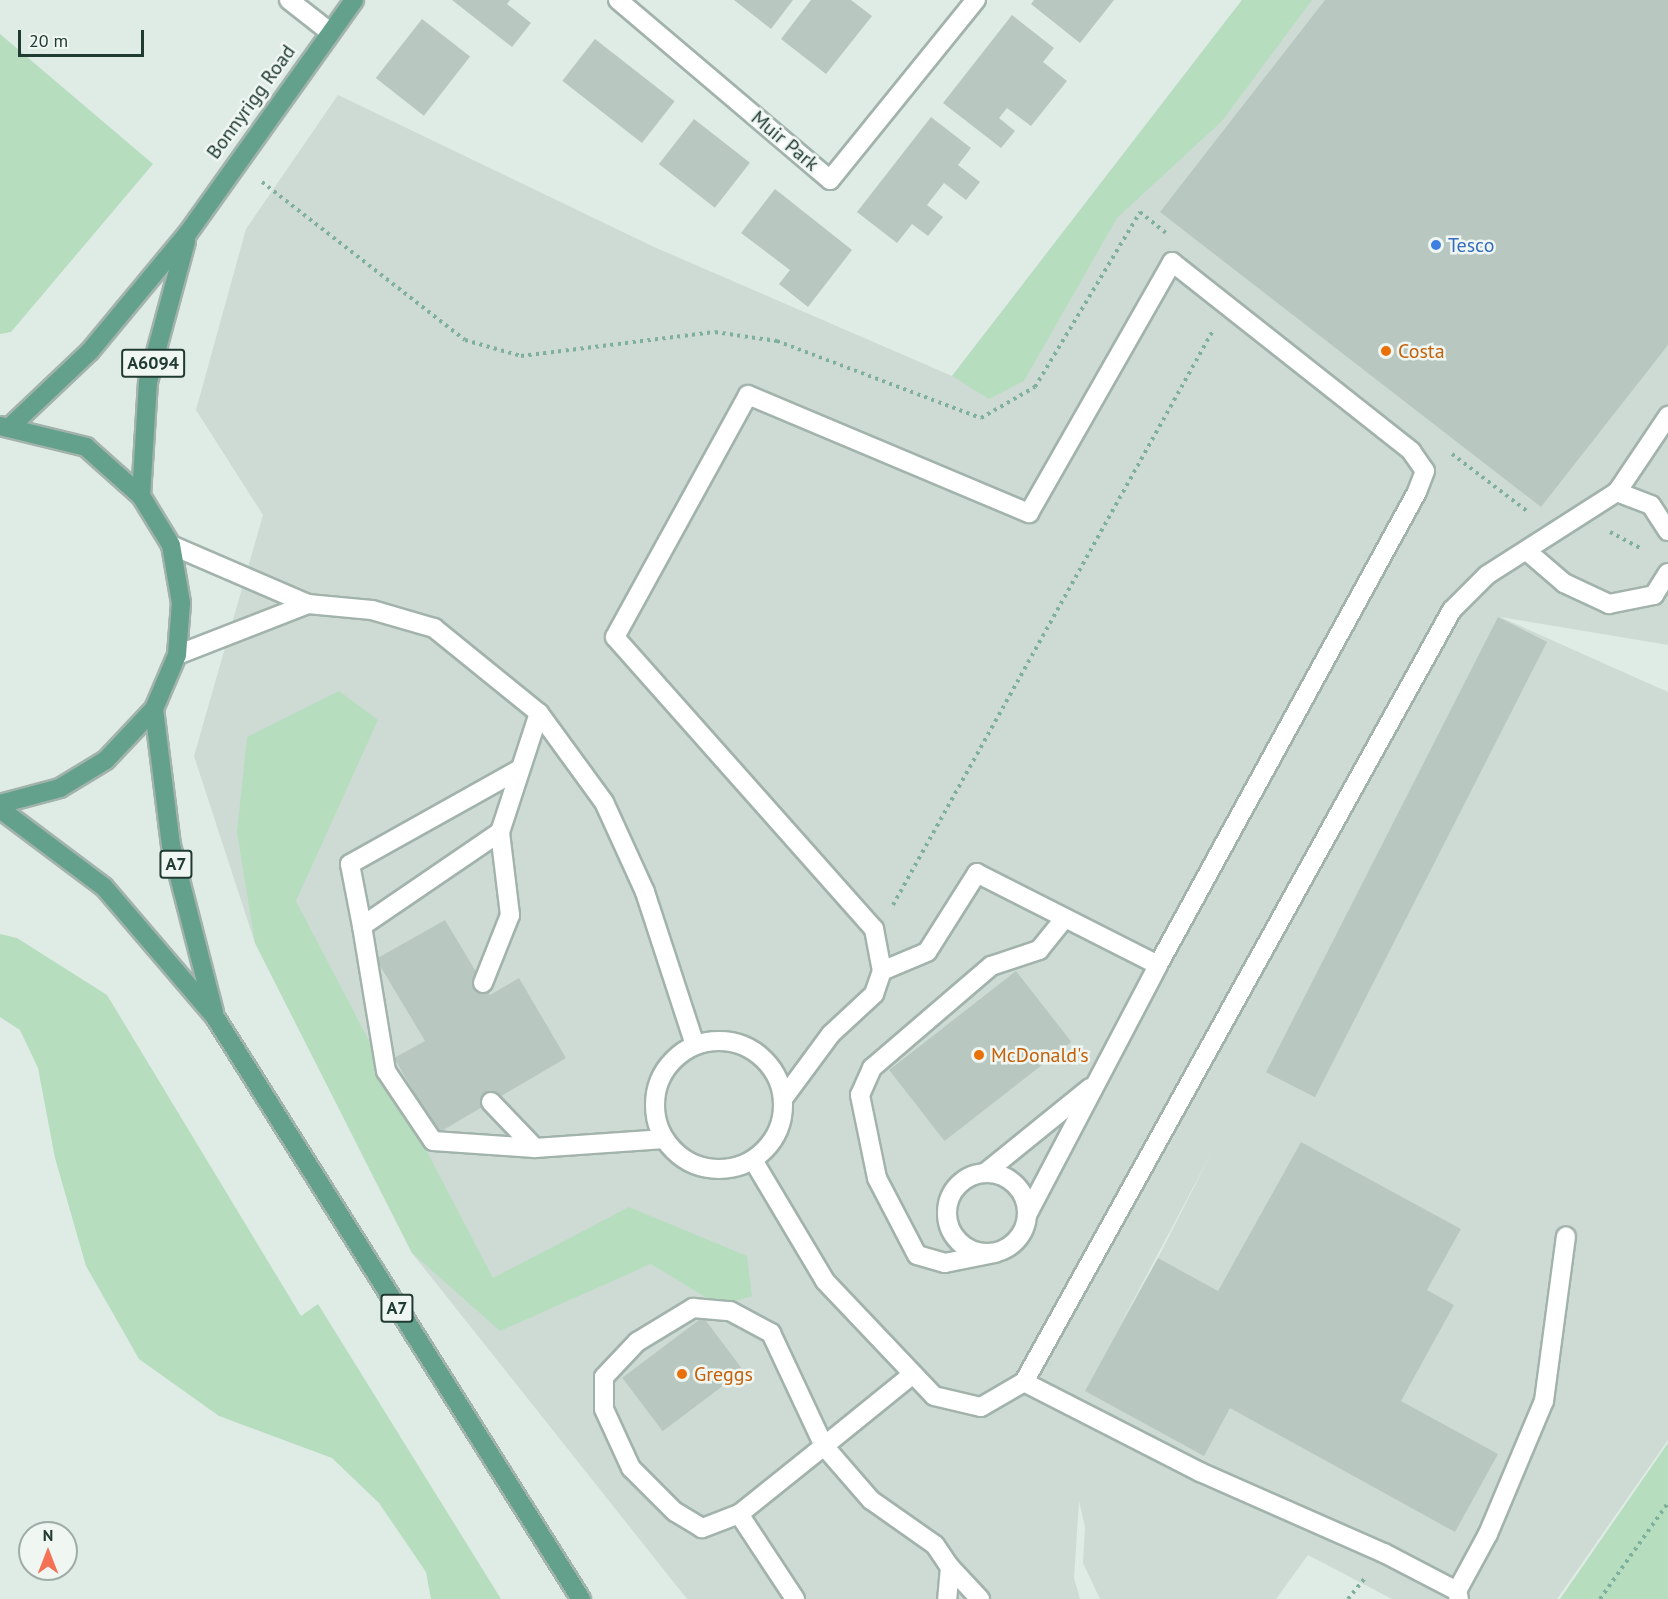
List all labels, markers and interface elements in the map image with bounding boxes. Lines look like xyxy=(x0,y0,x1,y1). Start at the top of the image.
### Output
scale bar xyxy=(21,18,147,56)
text: 20 m xyxy=(29,29,68,52)
street label: Bonnyrigg Road xyxy=(202,40,300,164)
street label: Muir Park xyxy=(746,106,824,176)
place label: Tesco xyxy=(1448,233,1494,257)
marker: Tesco xyxy=(1429,238,1443,252)
place label: Costa xyxy=(1398,339,1445,363)
marker: Costa xyxy=(1379,344,1393,358)
road number: A6094 xyxy=(120,348,186,378)
road number: A7 xyxy=(158,849,194,879)
place label: McDonald's xyxy=(991,1043,1089,1067)
marker: McDonald's xyxy=(972,1048,986,1062)
road number: A7 xyxy=(379,1293,415,1323)
place label: Greggs xyxy=(694,1362,753,1386)
marker: Greggs xyxy=(675,1367,689,1381)
north arrow xyxy=(18,1521,78,1581)
text: N xyxy=(43,1525,53,1545)

